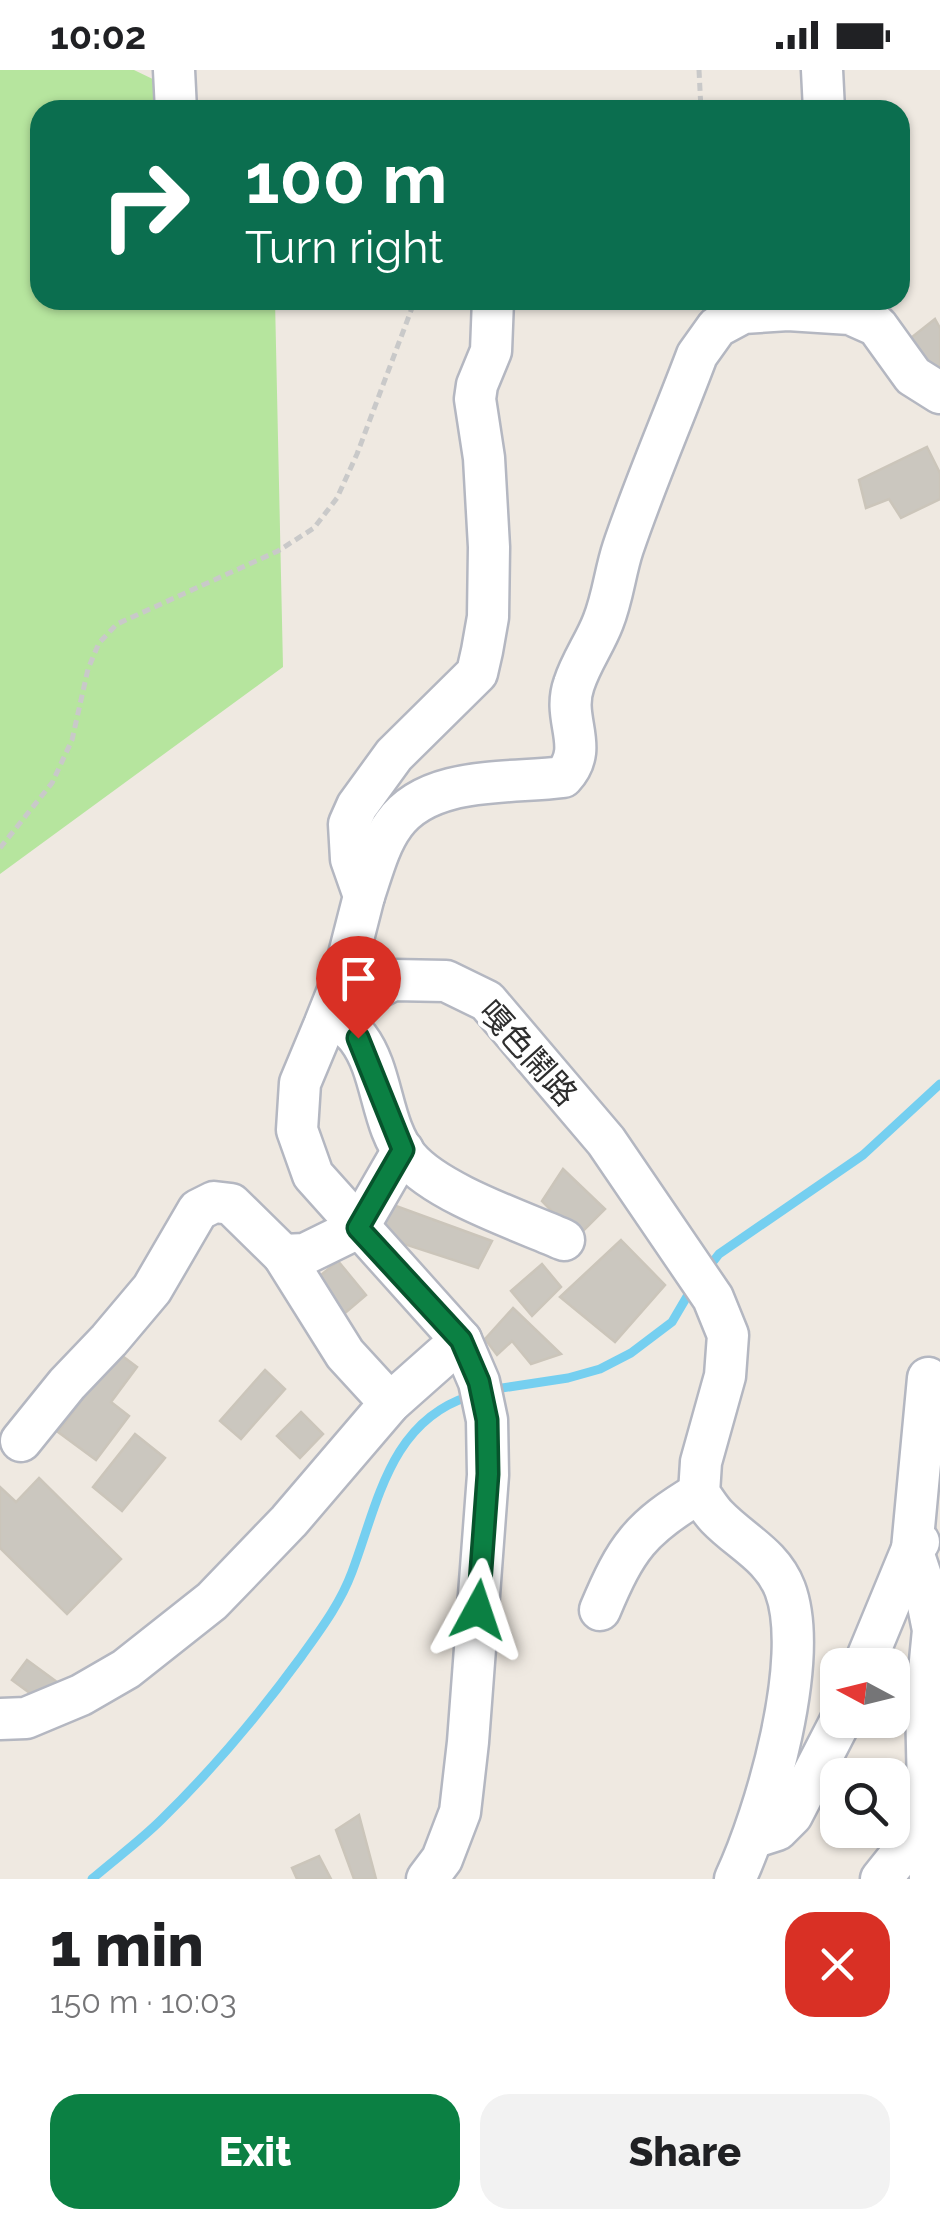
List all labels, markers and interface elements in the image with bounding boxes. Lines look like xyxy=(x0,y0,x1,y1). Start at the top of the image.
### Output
text: 10:02 xyxy=(50,13,146,58)
text: 100 m xyxy=(245,137,448,219)
icon: right xyxy=(80,140,210,270)
text: Turn right xyxy=(245,221,443,274)
pin xyxy=(316,936,401,1039)
icon: arrive xyxy=(331,951,386,1006)
street label: 嘎色鬧路 xyxy=(472,993,585,1113)
position arrow xyxy=(426,1558,530,1662)
north arrow xyxy=(820,1648,910,1738)
map controls xyxy=(820,1648,910,1848)
button: search xyxy=(820,1758,910,1848)
text: 1 min xyxy=(50,1910,204,1980)
button: close xyxy=(785,1912,890,2017)
text: 150 m · 10:03 xyxy=(50,1983,237,2020)
button: Exit xyxy=(50,2094,460,2209)
button: Share xyxy=(480,2094,890,2209)

